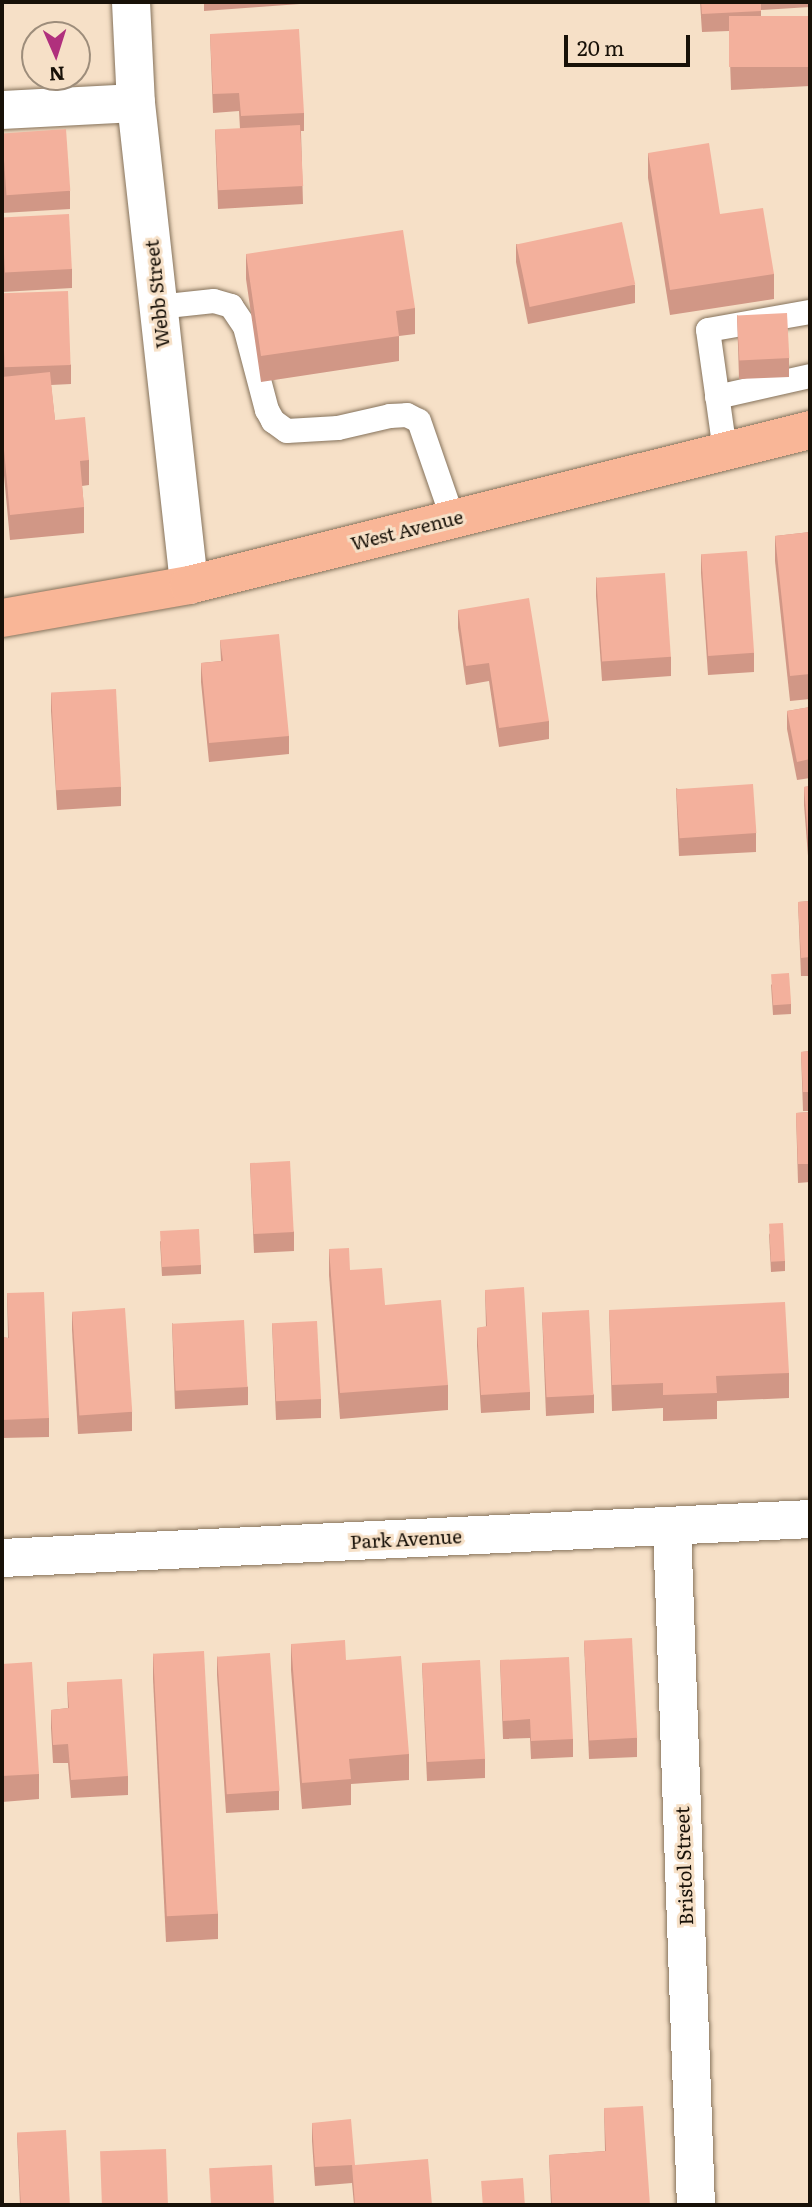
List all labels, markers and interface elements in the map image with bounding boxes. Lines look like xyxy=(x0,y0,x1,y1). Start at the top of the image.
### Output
north arrow xyxy=(21,21,91,91)
scale bar xyxy=(567,21,693,65)
text: 20 m xyxy=(577,31,624,62)
text: N xyxy=(48,61,66,89)
street label: Webb Street xyxy=(140,239,174,349)
street label: West Avenue xyxy=(348,505,466,555)
street label: Park Avenue xyxy=(349,1525,463,1553)
street label: Bristol Street xyxy=(671,1806,697,1926)

